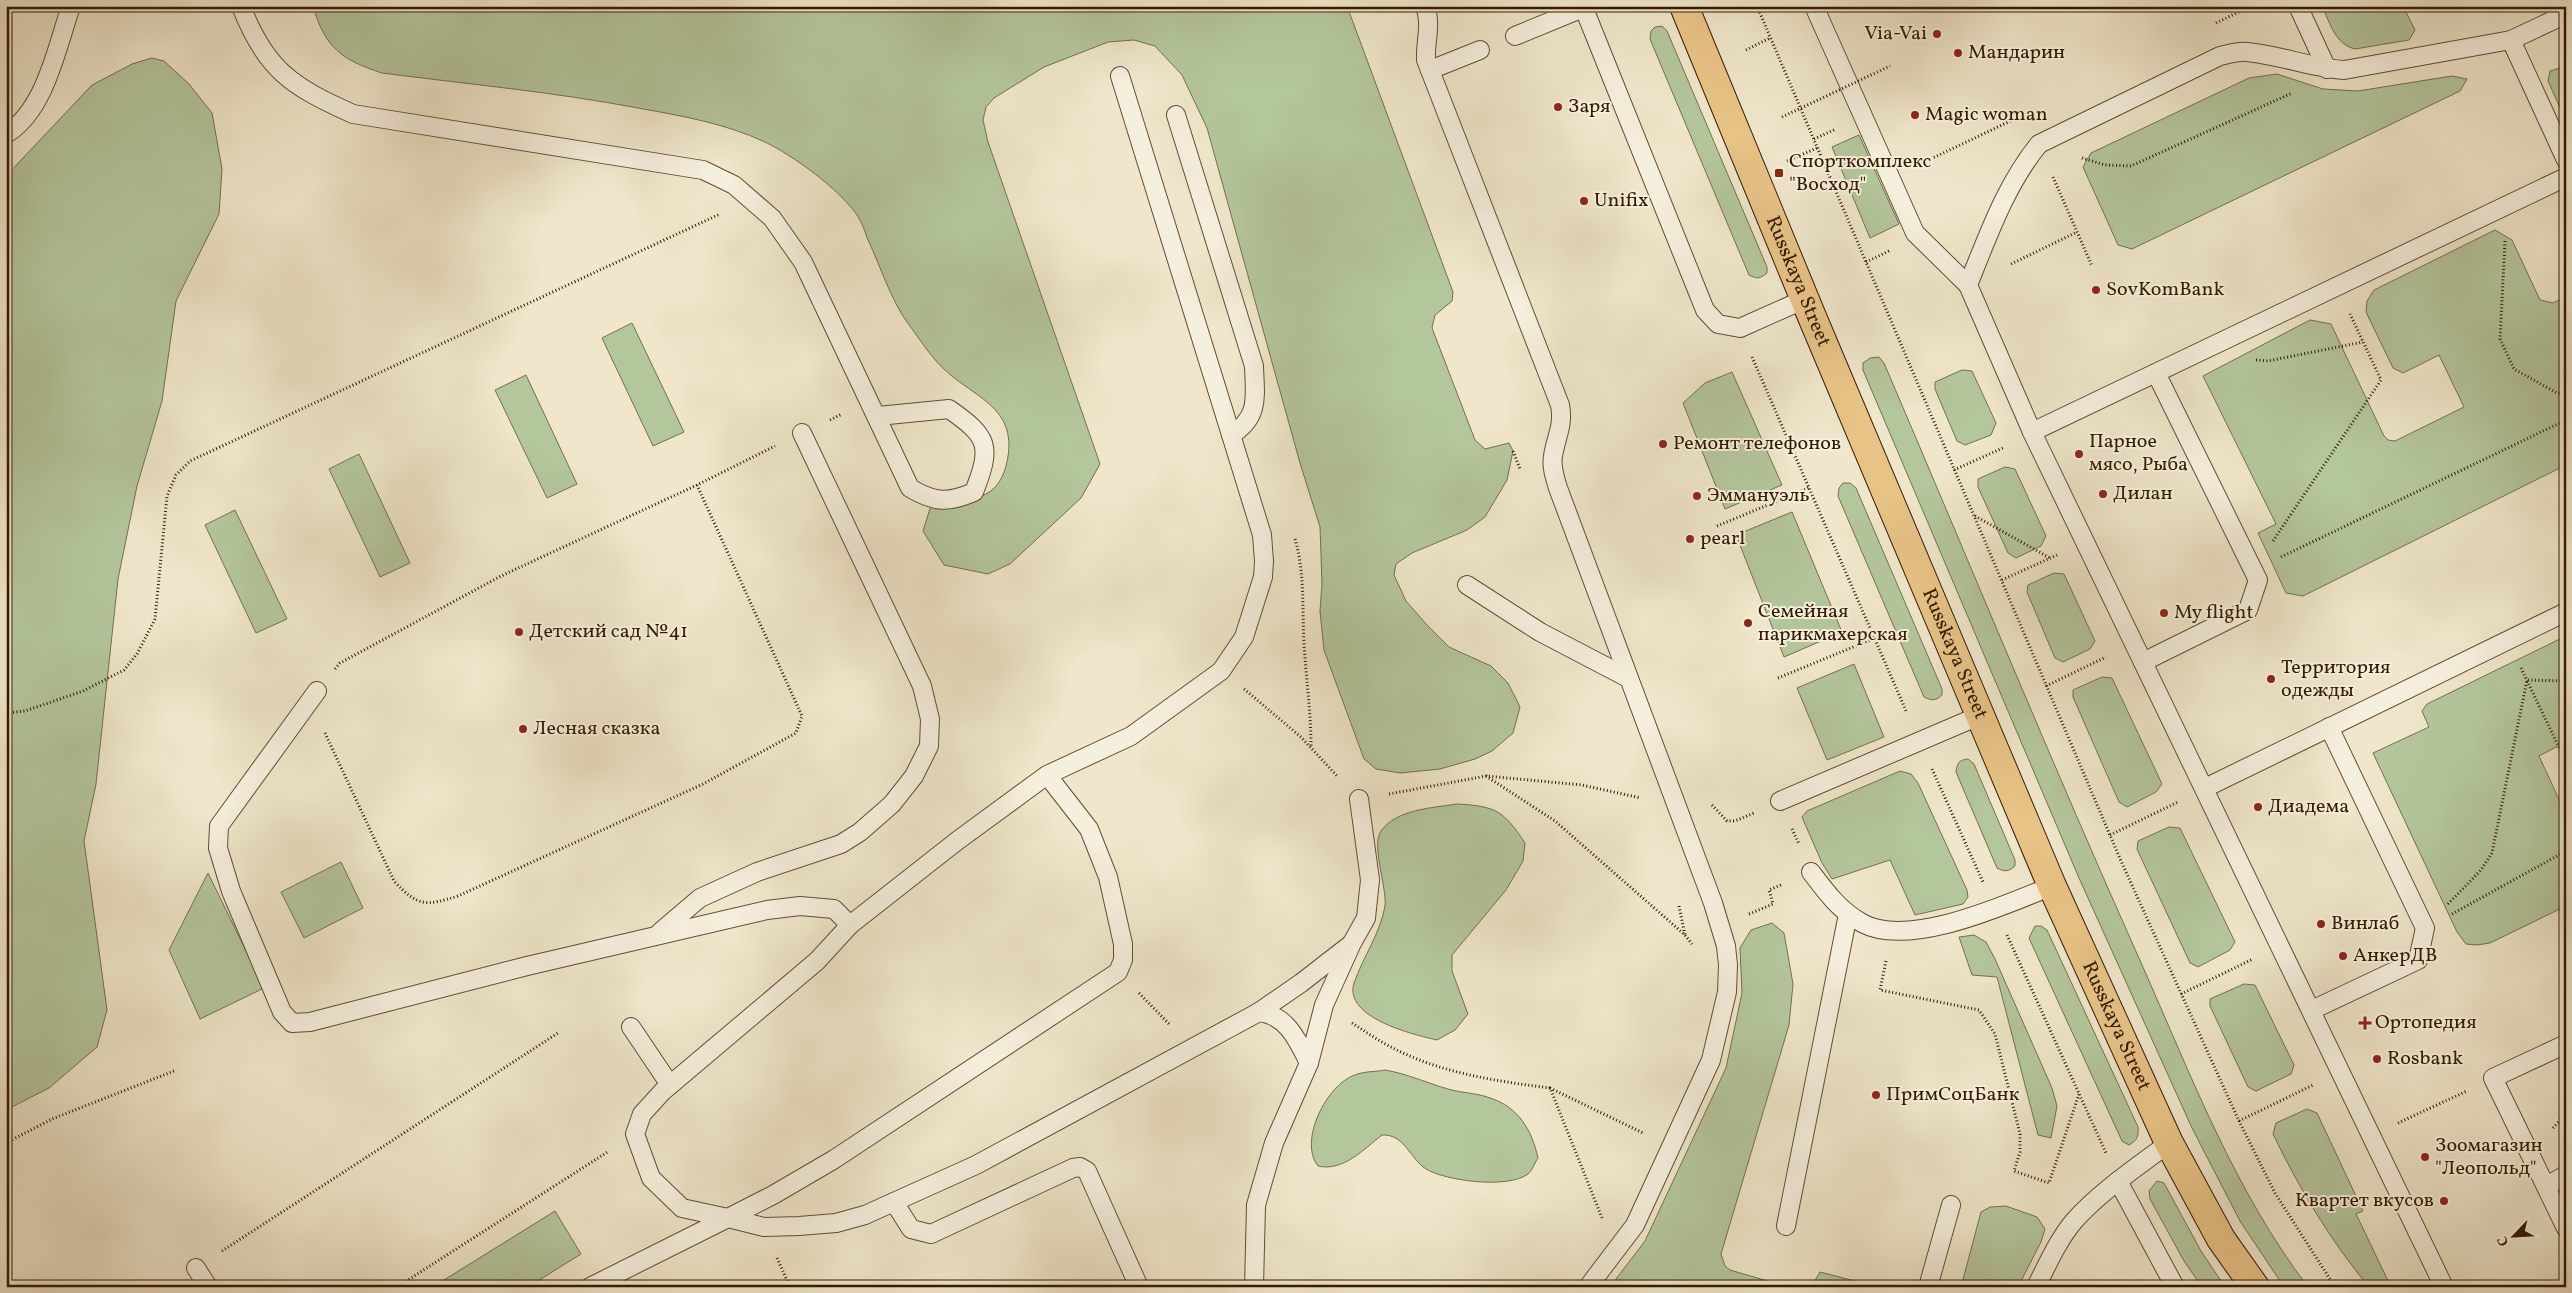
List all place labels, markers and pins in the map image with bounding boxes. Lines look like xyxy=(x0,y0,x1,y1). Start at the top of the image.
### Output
place label: Via-Vai xyxy=(1864,20,1927,48)
marker: Via-Vai xyxy=(1931,28,1943,40)
place label: Мандарин xyxy=(1968,39,2065,67)
marker: Мандарин xyxy=(1952,47,1964,59)
place label: Заря xyxy=(1568,93,1610,121)
marker: Заря xyxy=(1552,101,1564,113)
place label: Magic woman xyxy=(1925,101,2048,129)
marker: Magic woman xyxy=(1909,109,1921,121)
place label: Спорткомплекс "Восход" xyxy=(1789,148,1932,199)
marker: Спорткомплекс "Восход" xyxy=(1773,167,1785,179)
place label: Unifix xyxy=(1594,187,1648,215)
marker: Unifix xyxy=(1578,195,1590,207)
place label: SovKomBank xyxy=(2106,276,2225,304)
marker: SovKomBank xyxy=(2090,284,2102,296)
place label: Парное мясо, Рыба xyxy=(2089,428,2188,479)
place label: Ремонт телефонов xyxy=(1673,430,1841,458)
marker: Ремонт телефонов xyxy=(1657,438,1669,450)
marker: Парное мясо, Рыба xyxy=(2073,448,2085,460)
place label: Дилан xyxy=(2113,480,2173,508)
place label: Эммануэль xyxy=(1707,482,1810,510)
marker: Дилан xyxy=(2097,488,2109,500)
marker: Эммануэль xyxy=(1691,490,1703,502)
place label: pearl xyxy=(1700,525,1745,553)
marker: pearl xyxy=(1684,533,1696,545)
place label: Семейная парикмахерская xyxy=(1758,598,1908,649)
place label: My flight xyxy=(2174,599,2253,627)
marker: My flight xyxy=(2158,607,2170,619)
marker: Семейная парикмахерская xyxy=(1742,617,1754,629)
place label: Детский сад №41 xyxy=(529,618,688,646)
marker: Детский сад №41 xyxy=(513,626,525,638)
place label: Территория одежды xyxy=(2281,654,2391,705)
marker: Территория одежды xyxy=(2265,673,2277,685)
place label: Лесная сказка xyxy=(533,715,660,743)
marker: Лесная сказка xyxy=(517,723,529,735)
place label: Диадема xyxy=(2268,793,2349,821)
marker: Диадема xyxy=(2252,801,2264,813)
place label: Винлаб xyxy=(2331,910,2399,938)
marker: Винлаб xyxy=(2315,918,2327,930)
place label: АнкерДВ xyxy=(2353,942,2438,970)
marker: АнкерДВ xyxy=(2337,950,2349,962)
place label: Ортопедия xyxy=(2375,1009,2477,1037)
marker: Ортопедия xyxy=(2359,1017,2371,1029)
place label: Rosbank xyxy=(2387,1045,2463,1073)
marker: Rosbank xyxy=(2371,1053,2383,1065)
place label: ПримСоцБанк xyxy=(1886,1081,2020,1109)
marker: ПримСоцБанк xyxy=(1870,1089,1882,1101)
place label: Зоомагазин "Леопольд" xyxy=(2435,1132,2543,1183)
marker: Зоомагазин "Леопольд" xyxy=(2419,1151,2431,1163)
place label: Квартет вкусов xyxy=(2295,1187,2434,1215)
marker: Квартет вкусов xyxy=(2438,1195,2450,1207)

